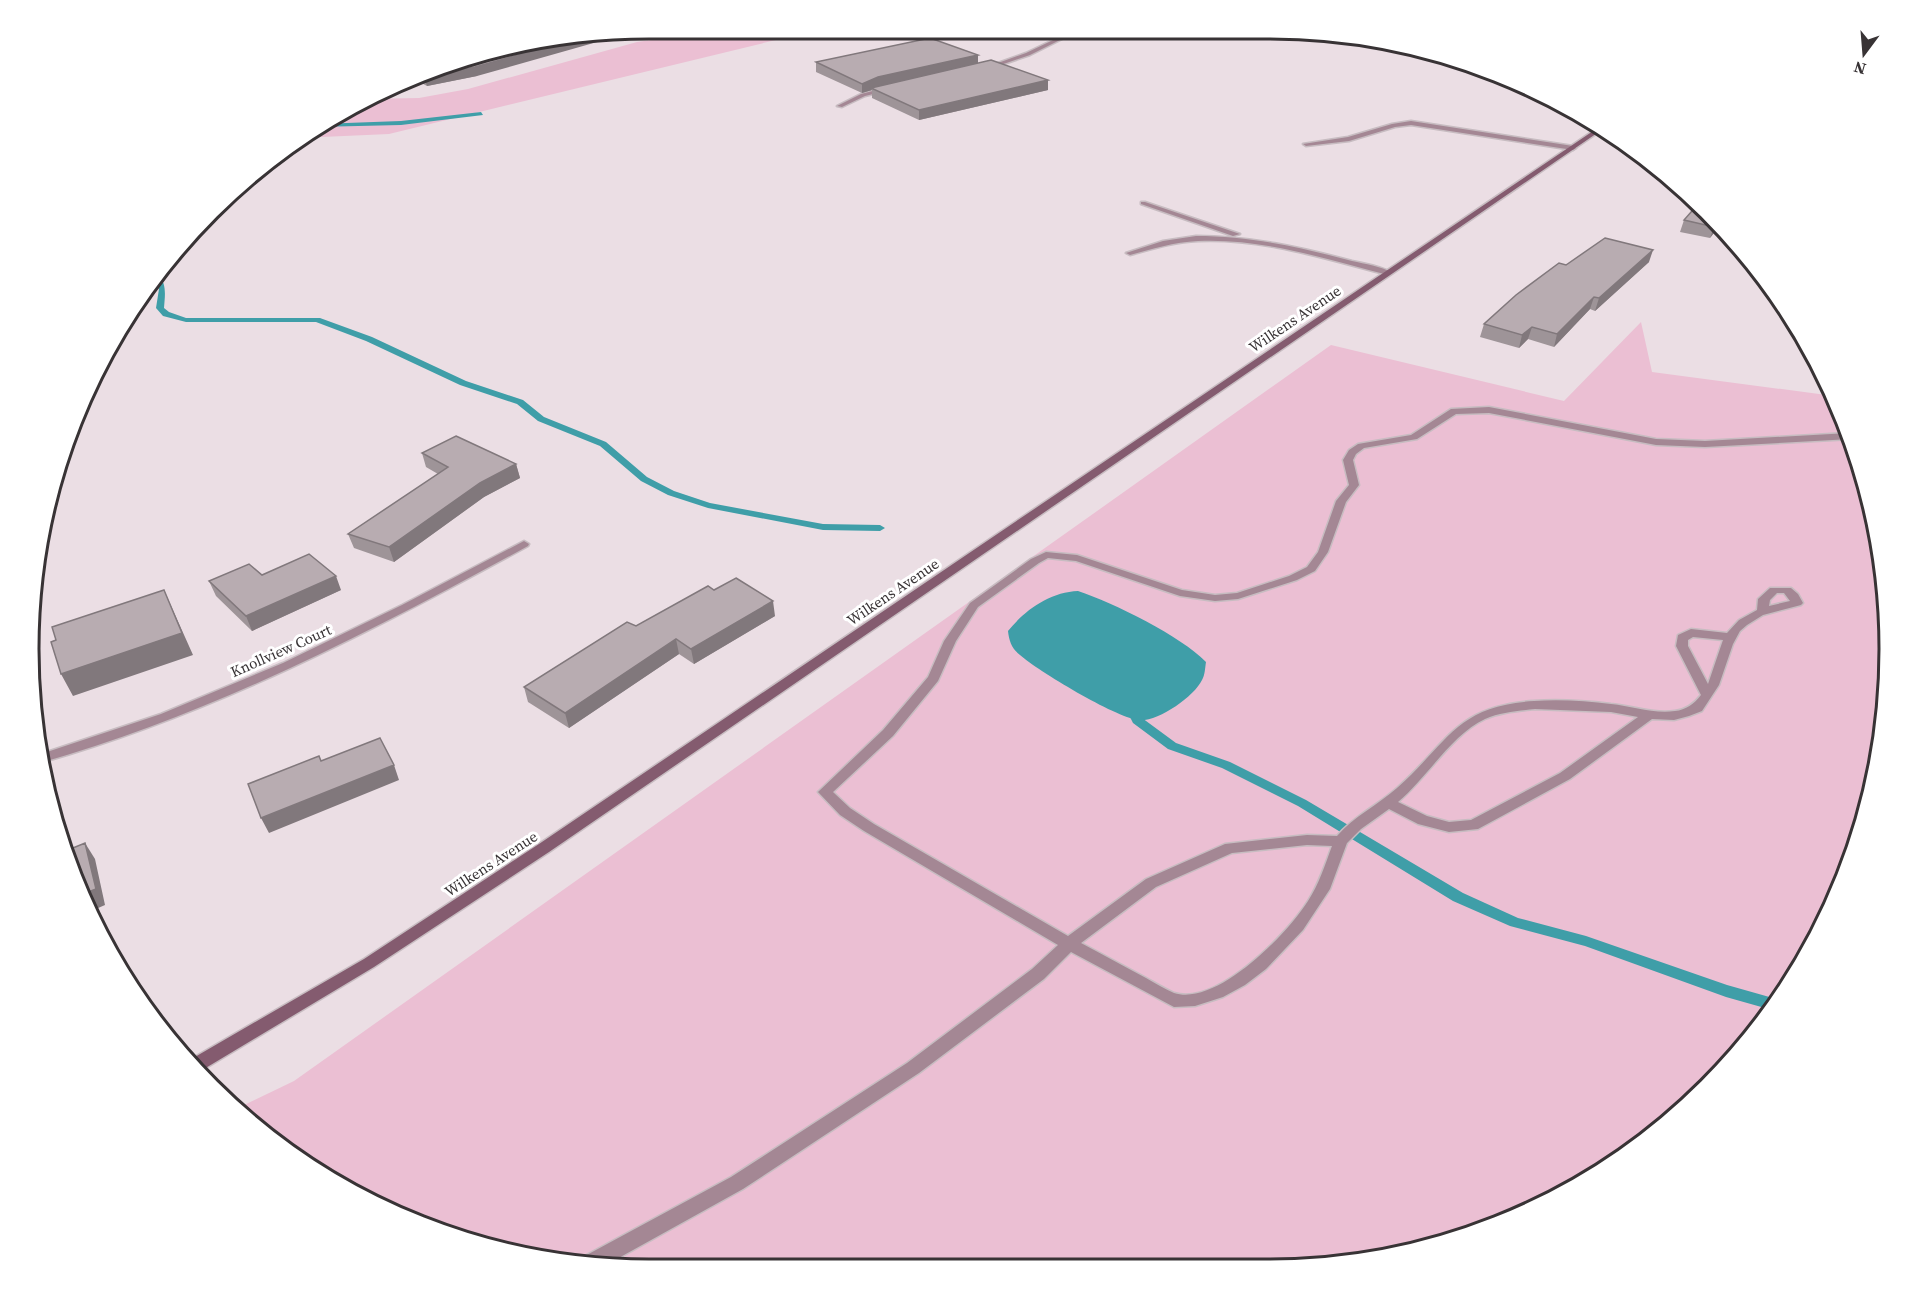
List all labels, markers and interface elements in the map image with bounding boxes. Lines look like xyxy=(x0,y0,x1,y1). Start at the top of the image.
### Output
north arrow xyxy=(1834,24,1894,84)
text: N xyxy=(1851,56,1868,81)
street label: Wilkens Avenue xyxy=(1245,280,1345,357)
street label: Wilkens Avenue xyxy=(843,553,943,630)
street label: Knollview Court xyxy=(227,619,335,682)
street label: Wilkens Avenue xyxy=(440,825,542,902)

